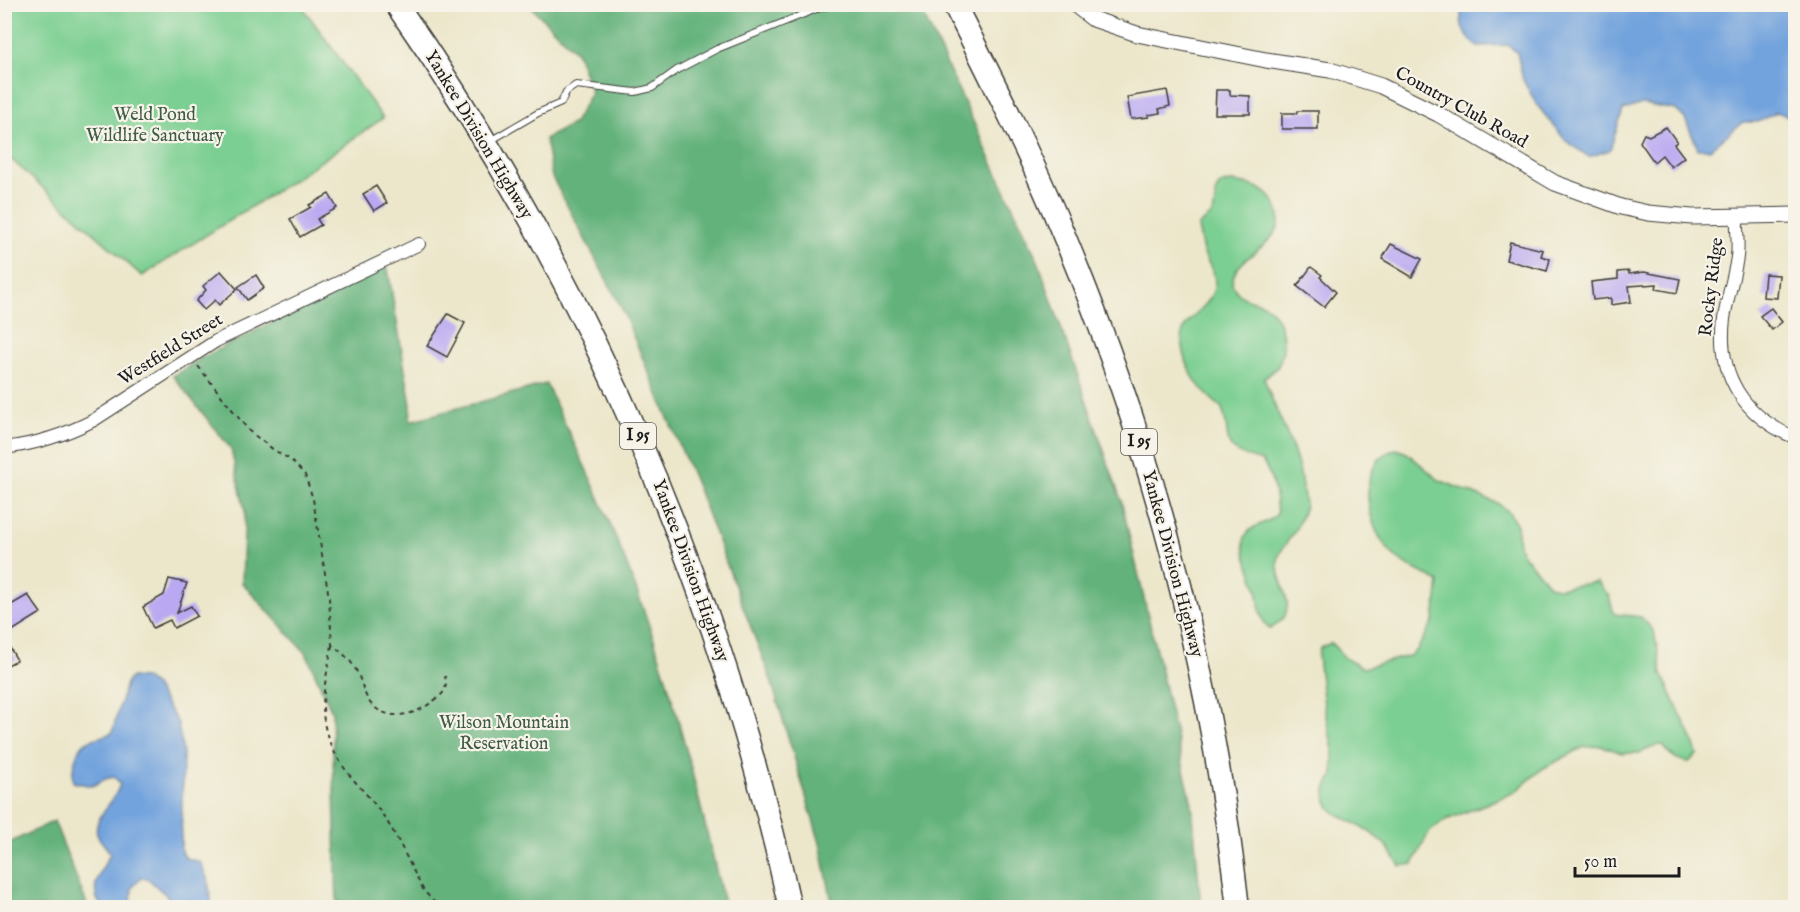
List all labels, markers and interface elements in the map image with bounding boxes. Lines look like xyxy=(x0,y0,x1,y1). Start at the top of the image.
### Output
street label: Yankee Division Highway xyxy=(418,46,538,224)
street label: Country Club Road xyxy=(1391,62,1532,154)
park label: Weld Pond Wildlife Sanctuary xyxy=(86,104,224,148)
street label: Rocky Ridge xyxy=(1695,236,1729,338)
street label: Westfield Street xyxy=(114,309,228,391)
road number: I 95 xyxy=(620,423,656,449)
road number: I 95 xyxy=(1121,429,1157,455)
street label: Yankee Division Highway xyxy=(1136,468,1208,660)
street label: Yankee Division Highway xyxy=(646,476,734,666)
park label: Wilson Mountain Reservation xyxy=(439,712,569,756)
scale bar xyxy=(1575,840,1678,878)
text: 50 m xyxy=(1584,851,1617,874)

